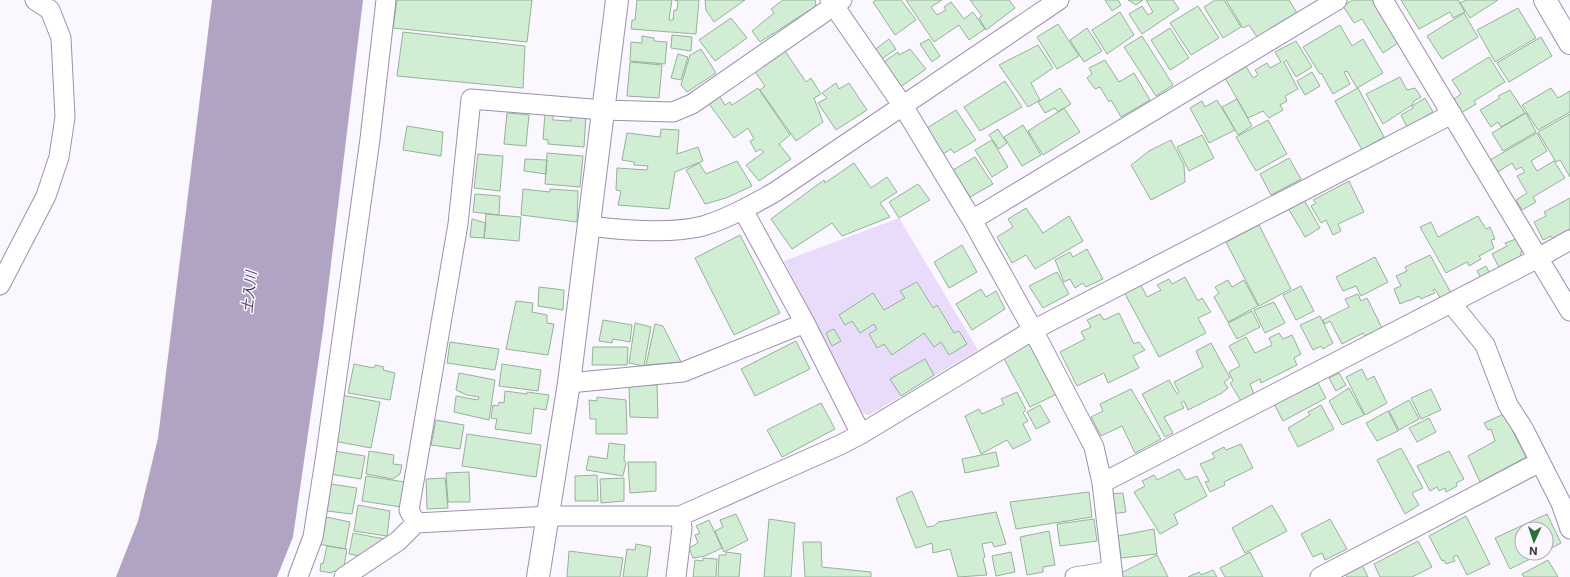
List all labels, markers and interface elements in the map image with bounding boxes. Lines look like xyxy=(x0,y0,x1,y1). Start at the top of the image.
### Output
water label: 土入川 xyxy=(238,268,259,314)
north arrow xyxy=(1514,521,1554,561)
text: N xyxy=(1529,544,1538,558)

